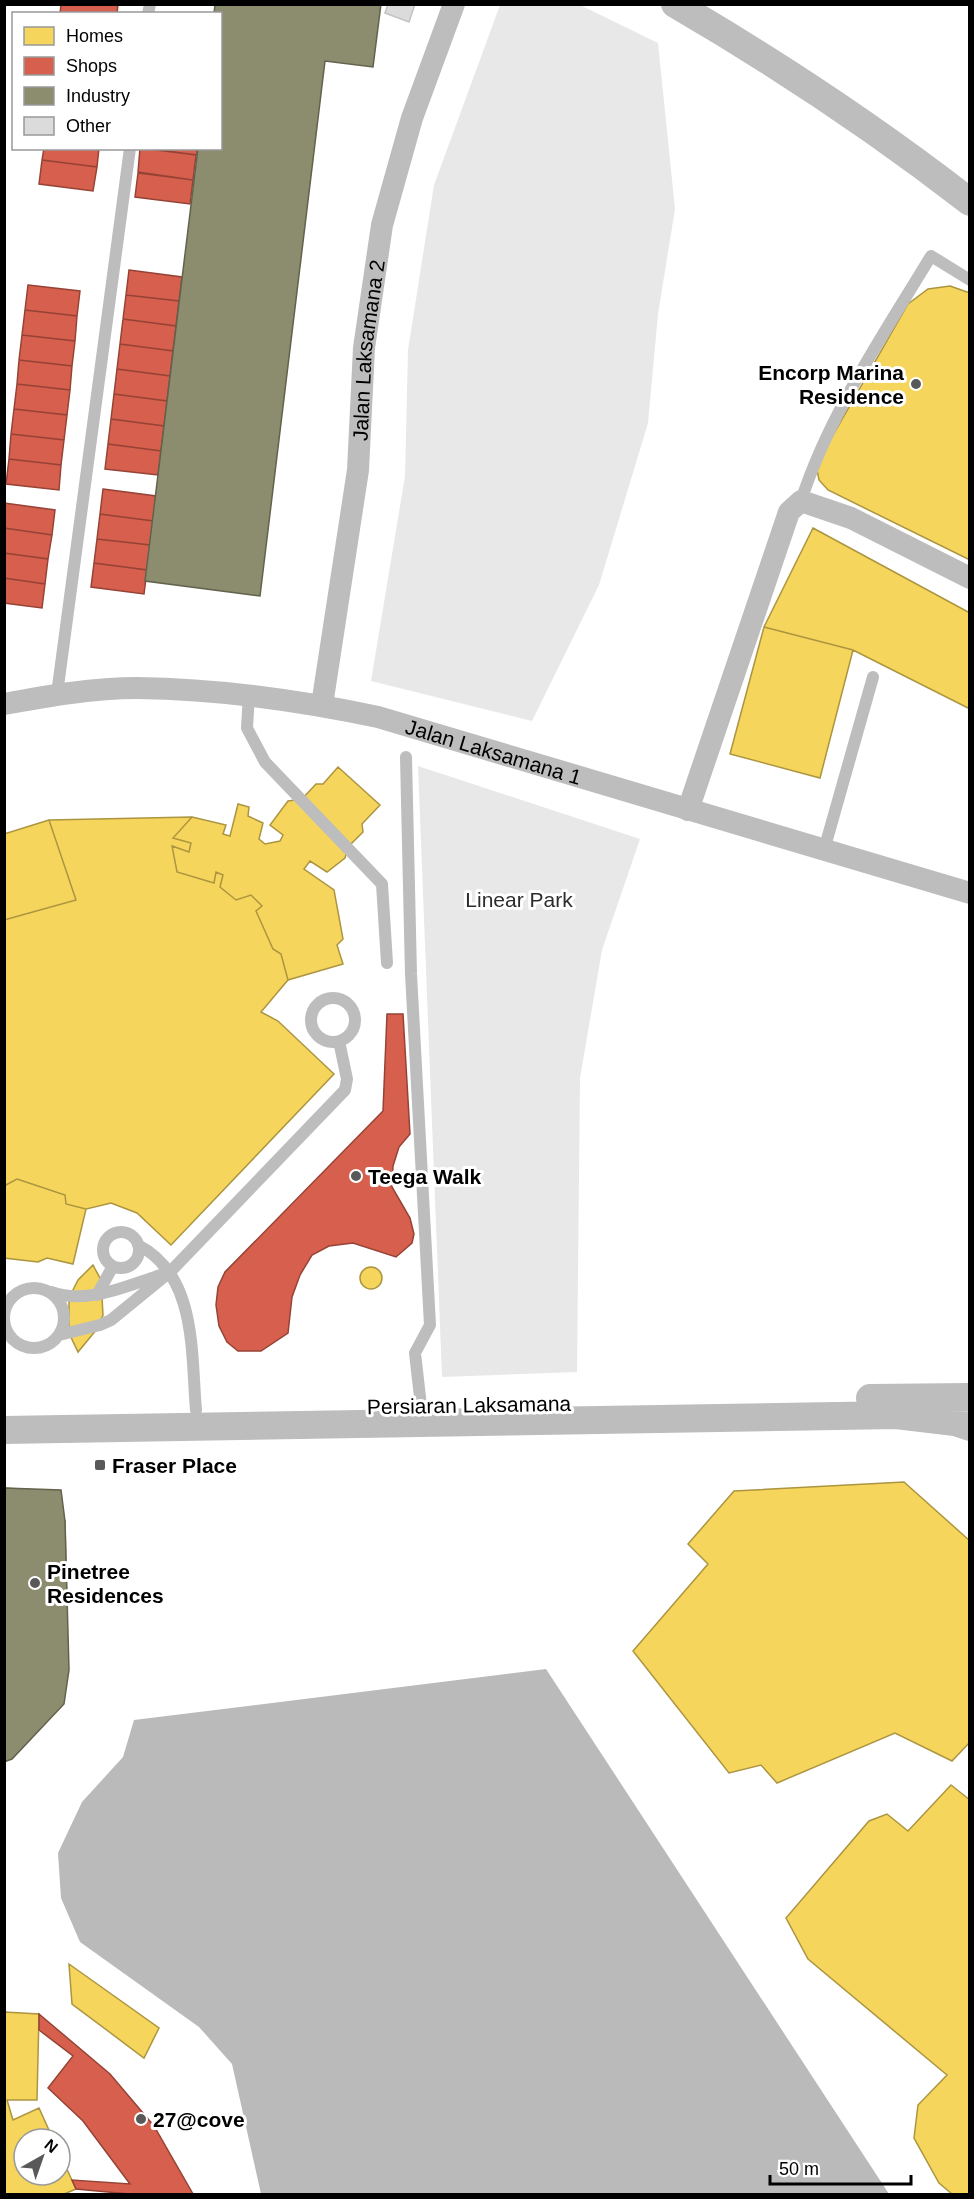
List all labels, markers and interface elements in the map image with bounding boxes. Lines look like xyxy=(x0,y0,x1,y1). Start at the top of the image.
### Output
legend xyxy=(12,12,222,150)
text: Homes xyxy=(66,26,123,46)
text: Shops xyxy=(66,56,117,76)
text: Industry xyxy=(66,86,130,106)
text: Other xyxy=(66,116,111,136)
street label: Jalan Laksamana 2 xyxy=(348,258,388,441)
place label: Encorp Marina Residence xyxy=(758,361,904,408)
marker: Encorp Marina Residence xyxy=(909,377,923,391)
street label: Jalan Laksamana 1 xyxy=(403,714,584,788)
park label: Linear Park xyxy=(465,888,573,911)
place label: Teega Walk xyxy=(368,1165,482,1188)
marker: Teega Walk xyxy=(349,1169,363,1183)
street label: Persiaran Laksamana xyxy=(367,1392,572,1418)
place label: Fraser Place xyxy=(112,1454,237,1477)
marker: Fraser Place xyxy=(93,1458,107,1472)
place label: Pinetree Residences xyxy=(47,1560,164,1607)
marker: Pinetree Residences xyxy=(28,1576,42,1590)
place label: 27@cove xyxy=(153,2108,245,2131)
marker: 27@cove xyxy=(134,2112,148,2126)
north arrow xyxy=(12,2127,72,2187)
text: N xyxy=(41,2136,61,2156)
scale bar xyxy=(770,2148,911,2186)
text: 50 m xyxy=(779,2159,819,2179)

